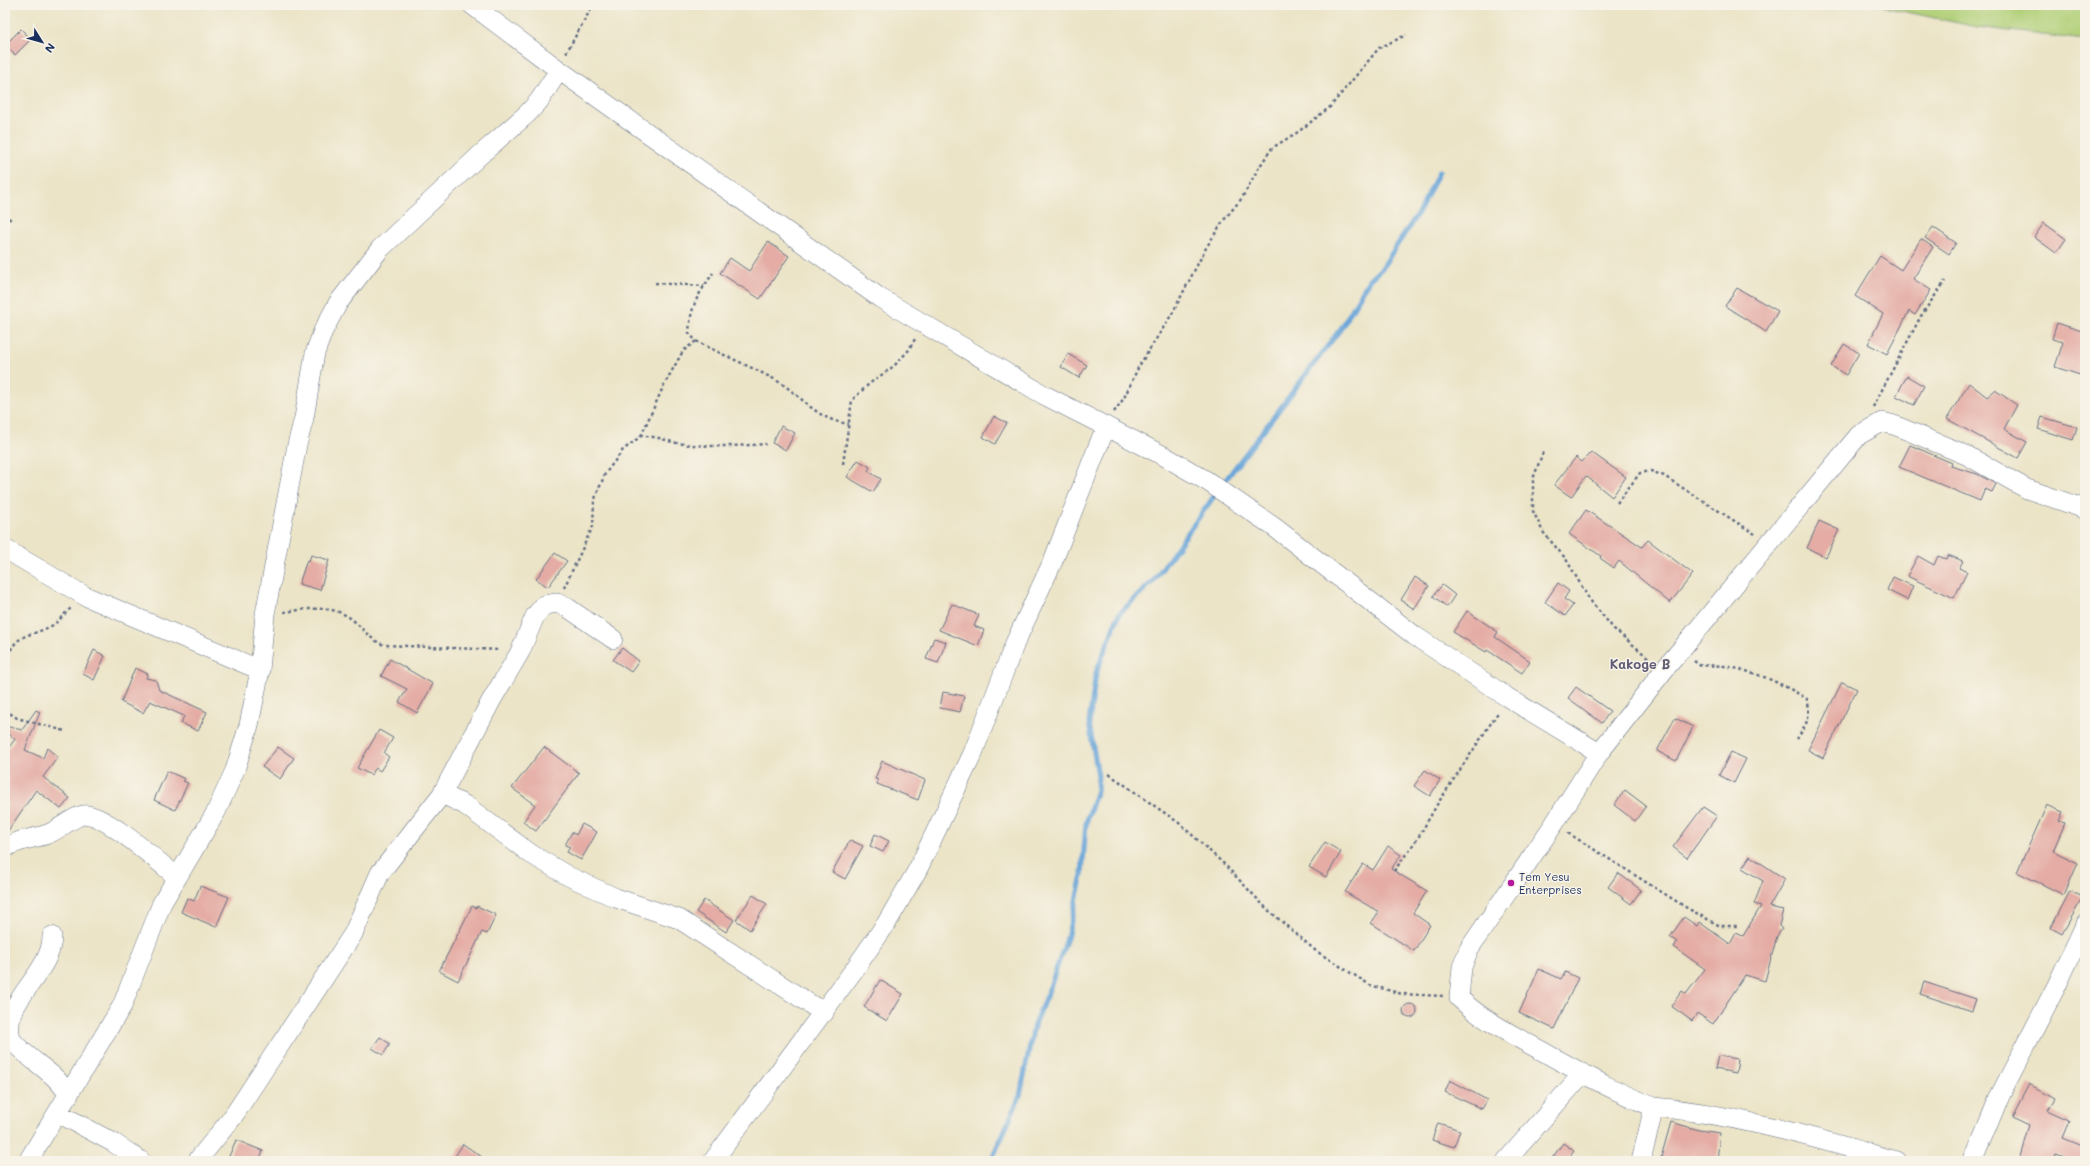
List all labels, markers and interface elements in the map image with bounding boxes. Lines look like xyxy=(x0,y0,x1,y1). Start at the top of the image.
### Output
north arrow xyxy=(22,22,62,62)
text: N xyxy=(42,40,59,56)
district label: Kakoge B xyxy=(1610,655,1670,672)
place label: Tem Yesu Enterprises xyxy=(1519,869,1582,897)
marker: Tem Yesu Enterprises xyxy=(1506,878,1516,888)

